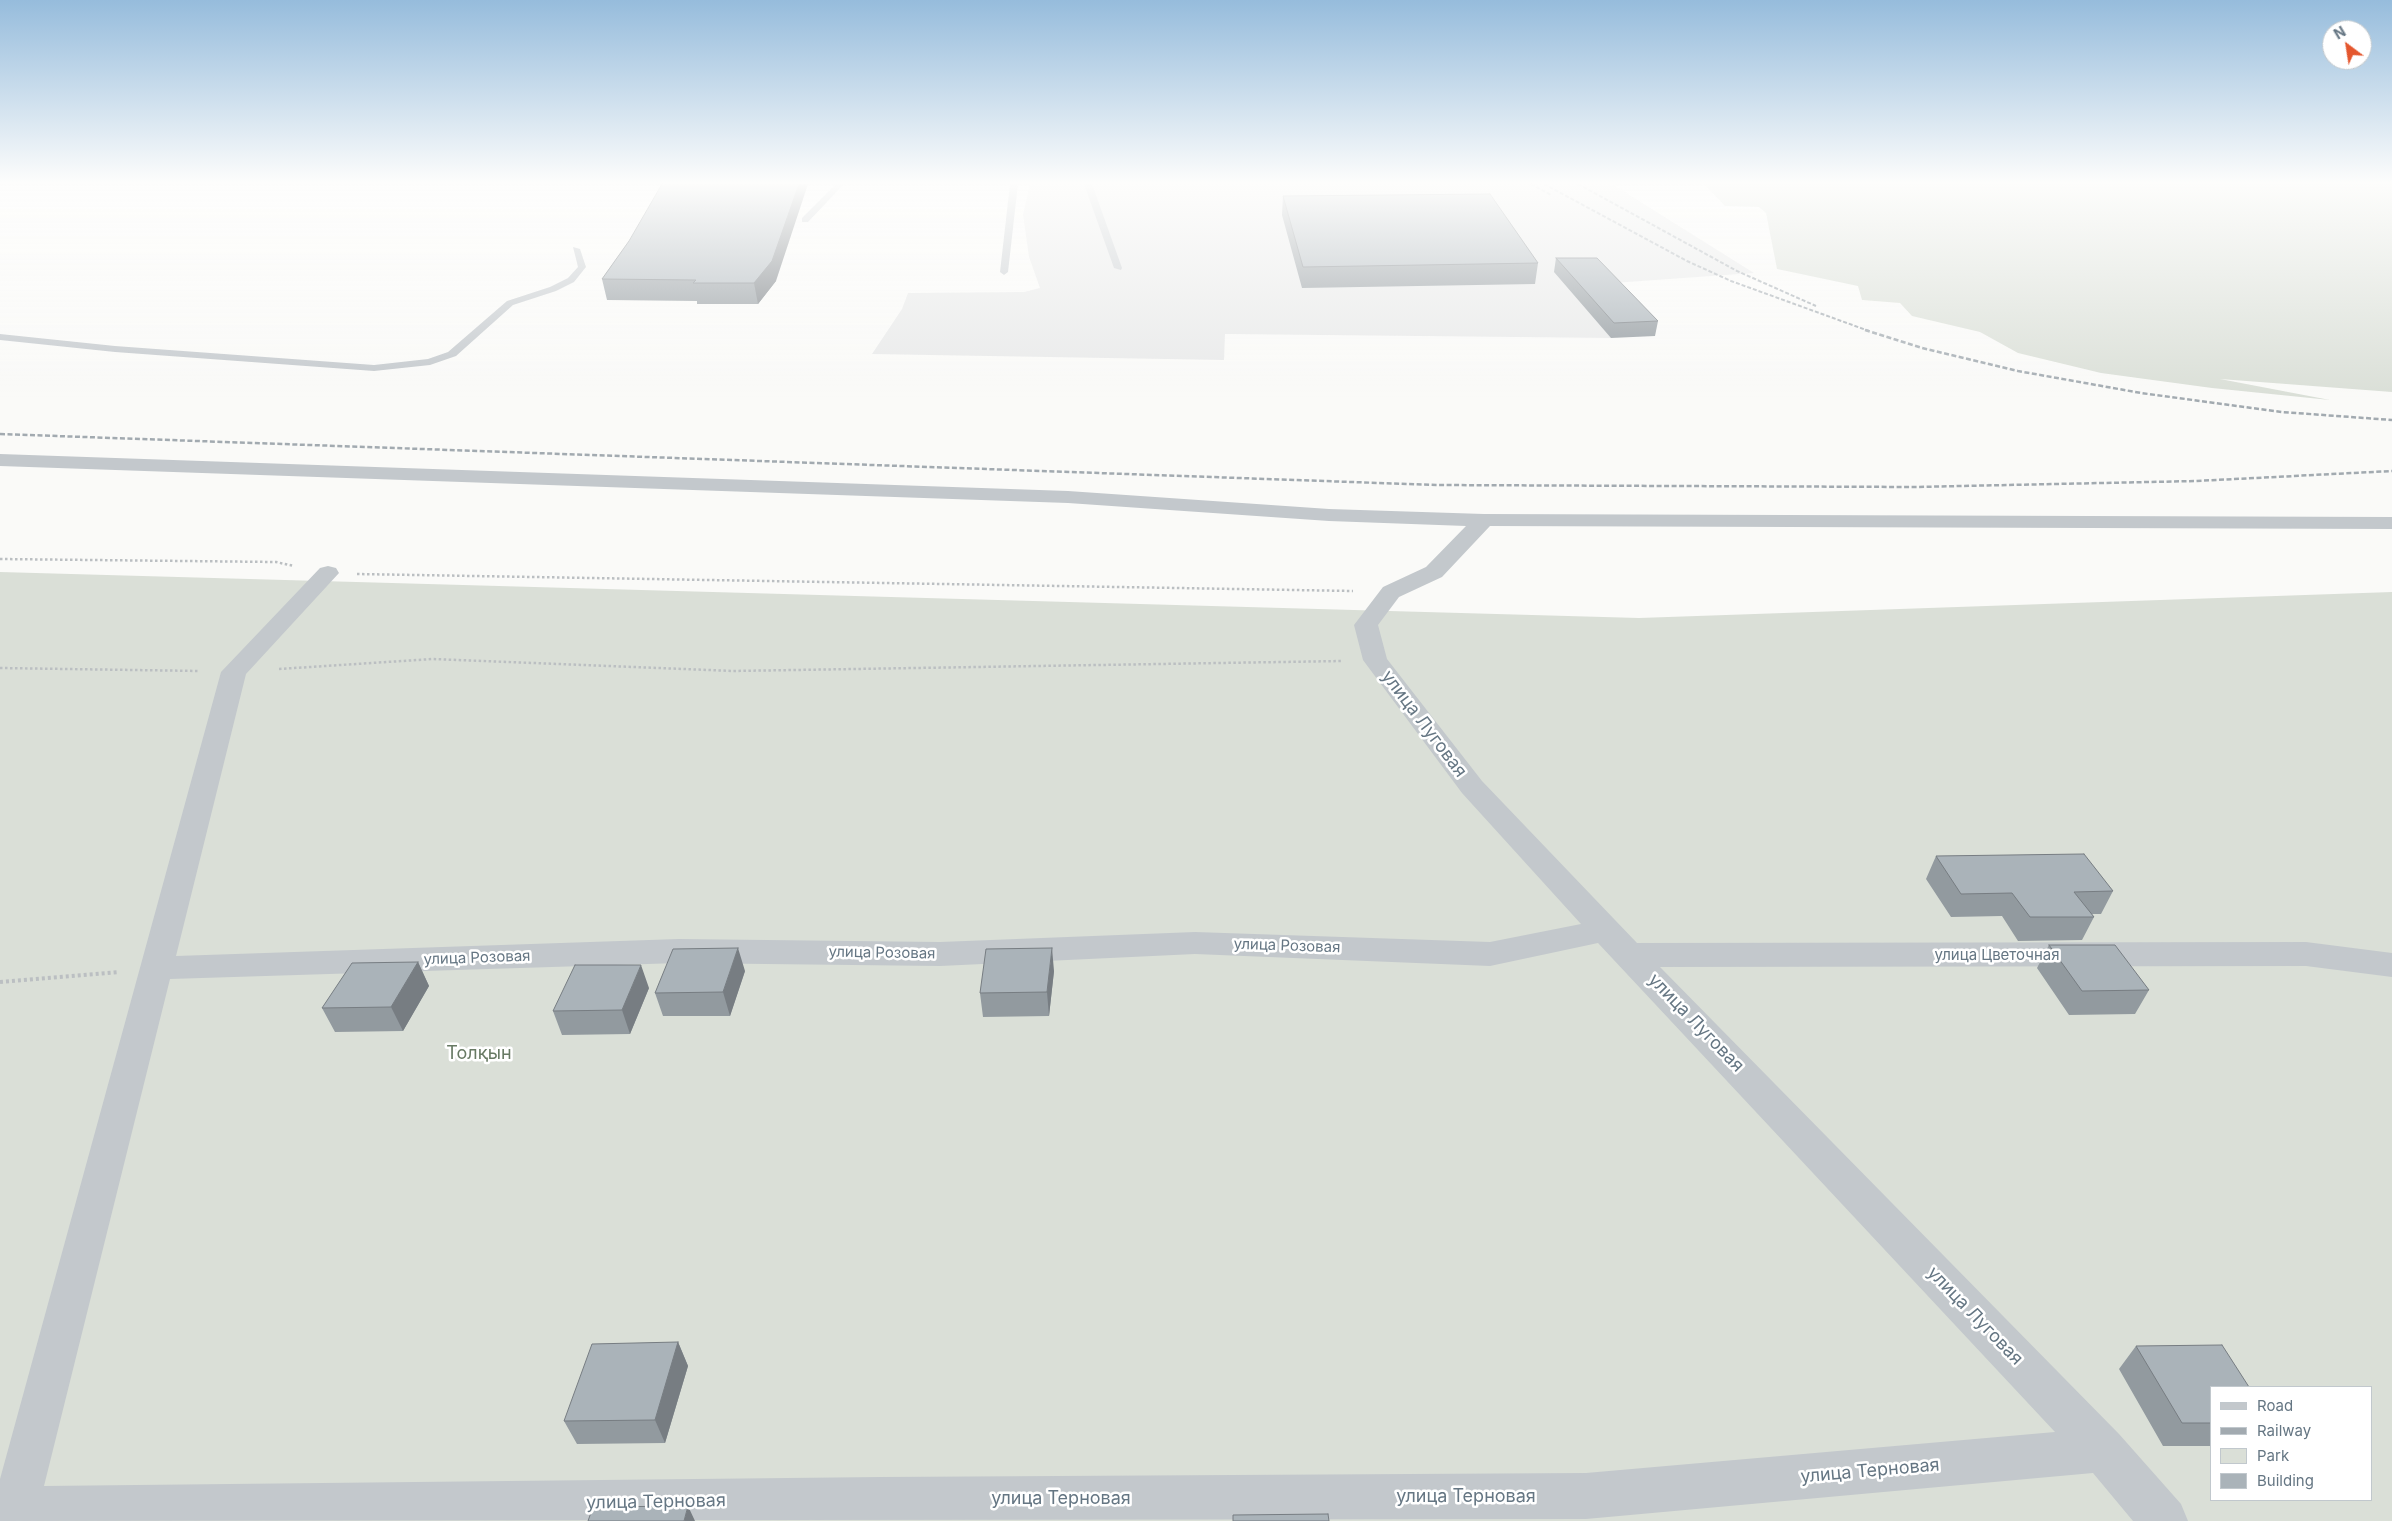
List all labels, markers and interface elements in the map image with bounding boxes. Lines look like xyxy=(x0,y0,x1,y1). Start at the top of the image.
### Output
north arrow xyxy=(2322,20,2372,70)
text: N xyxy=(2331,23,2348,43)
street label: улица Луговая xyxy=(1377,666,1471,782)
street label: улица Розовая xyxy=(1233,935,1341,957)
street label: улица Розовая xyxy=(828,943,936,963)
street label: улица Цветочная xyxy=(1934,946,2060,964)
street label: улица Розовая xyxy=(423,947,531,969)
street label: улица Луговая xyxy=(1644,969,1748,1077)
park label: Толқын xyxy=(446,1043,512,1065)
street label: улица Луговая xyxy=(1923,1262,2027,1370)
legend xyxy=(2210,1386,2372,1501)
text: Road xyxy=(2257,1396,2293,1415)
text: Railway xyxy=(2257,1421,2311,1440)
text: Park xyxy=(2257,1446,2289,1465)
street label: улица Терновая xyxy=(1800,1454,1940,1488)
text: Building xyxy=(2257,1471,2314,1490)
street label: улица Терновая xyxy=(1396,1486,1536,1508)
street label: улица Терновая xyxy=(991,1488,1131,1510)
street label: улица Терновая xyxy=(586,1490,726,1514)

